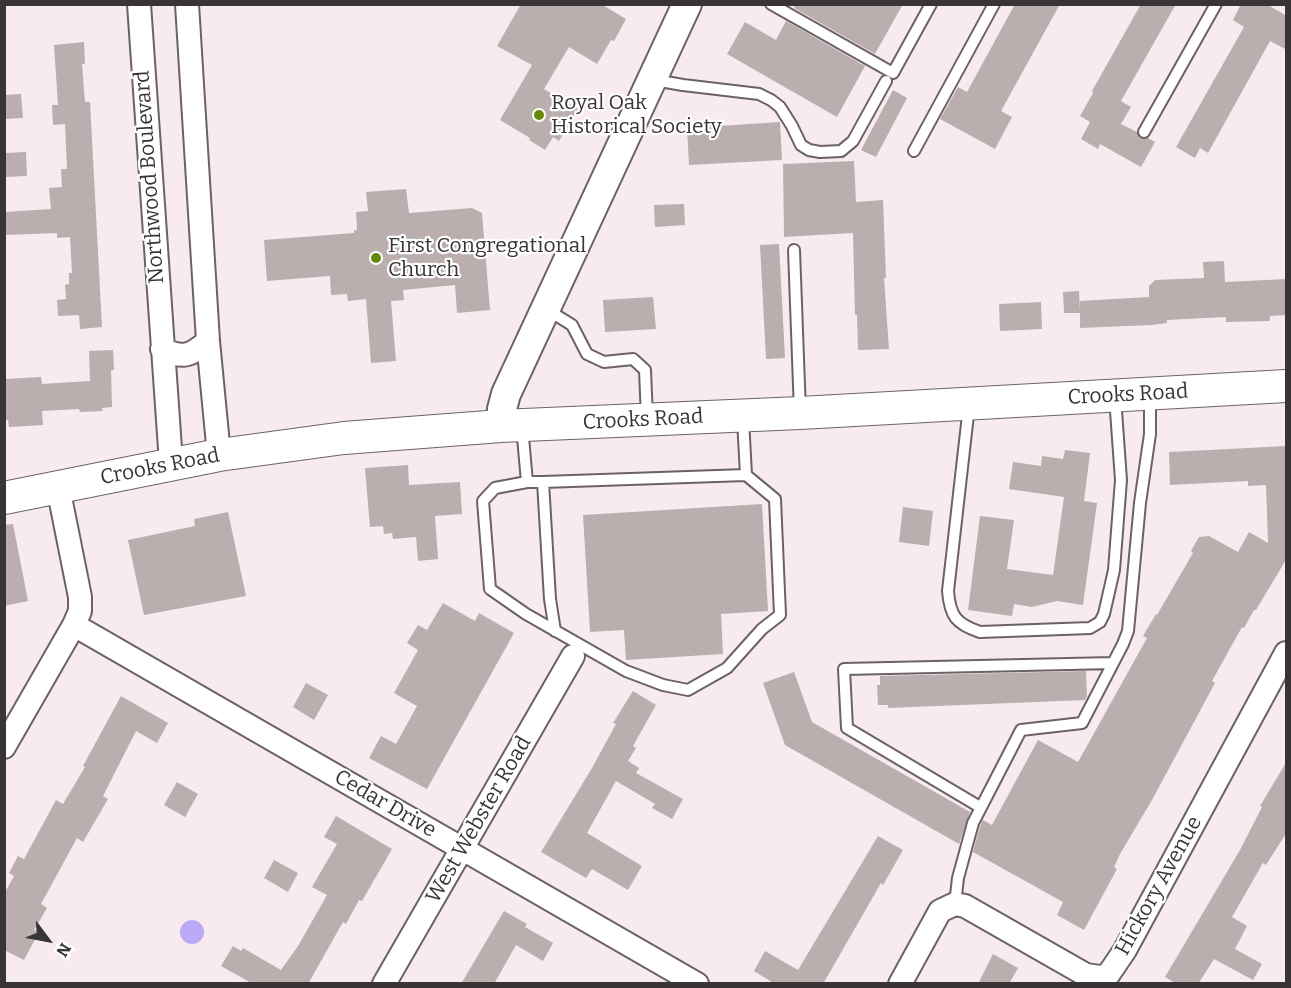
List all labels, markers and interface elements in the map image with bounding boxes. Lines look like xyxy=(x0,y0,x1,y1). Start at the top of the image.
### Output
street label: Northwood Boulevard xyxy=(130,70,170,284)
place label: Royal Oak Historical Society xyxy=(551,90,722,140)
marker: Royal Oak Historical Society xyxy=(532,108,546,122)
place label: First Congregational Church xyxy=(388,233,586,283)
marker: First Congregational Church xyxy=(369,251,383,265)
street label: Crooks Road xyxy=(1067,379,1189,411)
street label: Crooks Road xyxy=(582,404,704,436)
street label: Crooks Road xyxy=(98,443,222,491)
street label: West Webster Road xyxy=(421,732,537,908)
street label: Cedar Drive xyxy=(330,765,440,843)
street label: Hickory Avenue xyxy=(1110,812,1208,960)
north arrow xyxy=(18,910,78,970)
text: N xyxy=(52,940,75,960)

